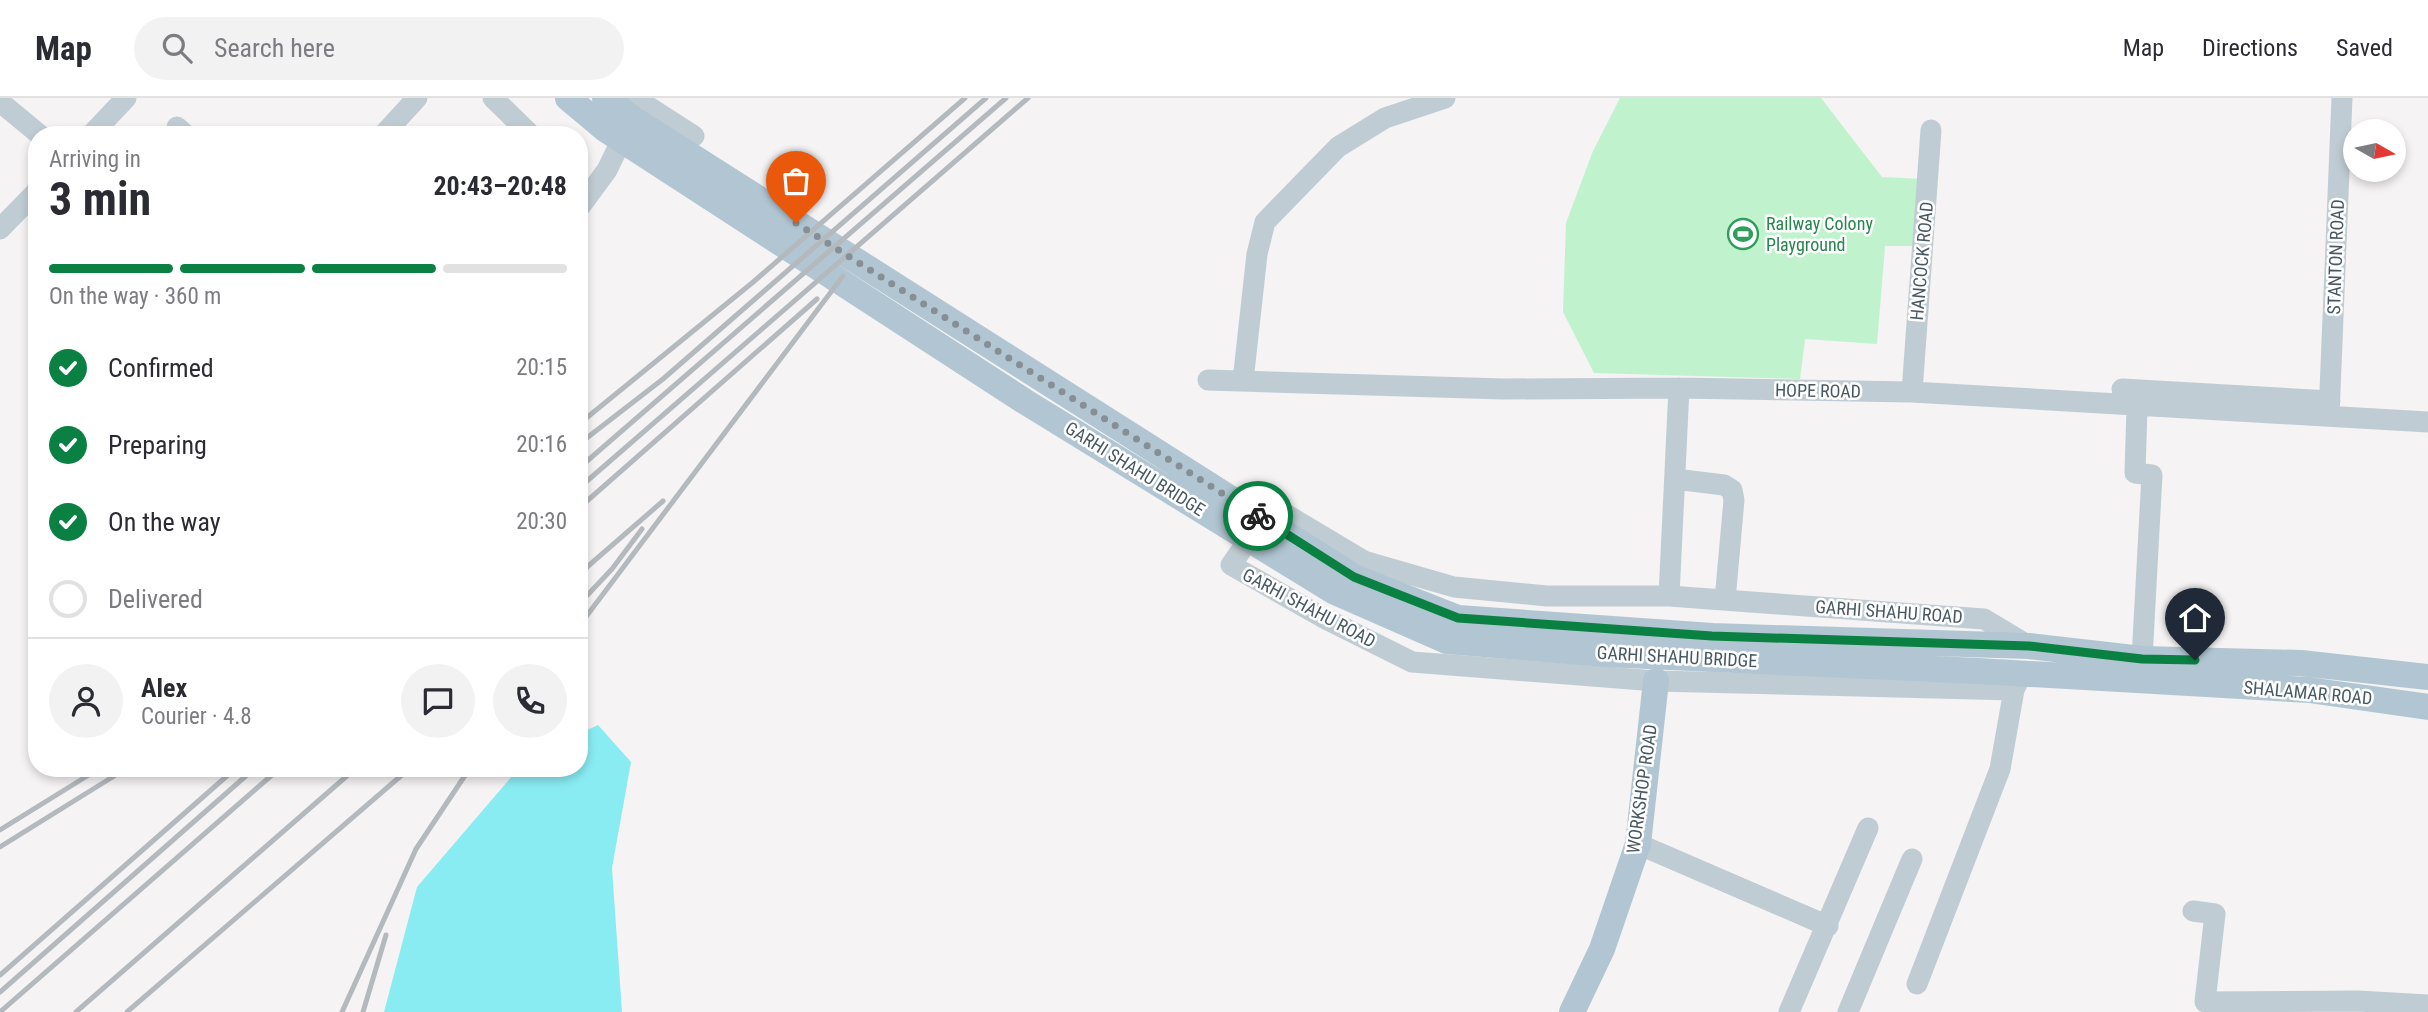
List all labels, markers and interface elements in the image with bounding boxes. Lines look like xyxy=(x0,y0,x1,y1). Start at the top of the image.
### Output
search box xyxy=(134,17,624,80)
text: Map xyxy=(35,29,92,68)
icon: search xyxy=(158,29,196,67)
text: Search here xyxy=(214,33,335,63)
text: Map xyxy=(2123,34,2164,62)
text: Directions xyxy=(2202,34,2298,62)
text: Saved xyxy=(2336,34,2393,62)
north arrow xyxy=(2343,119,2406,182)
map controls xyxy=(2343,119,2406,182)
text: Arriving in xyxy=(49,146,141,173)
pin xyxy=(766,151,826,223)
icon: bag xyxy=(777,162,815,200)
text: 20:43–20:48 xyxy=(433,171,567,201)
text: 3 min xyxy=(49,172,151,226)
street label: STANTON ROAD xyxy=(2323,199,2348,315)
street label: HANCOCK ROAD xyxy=(1906,201,1937,321)
place label: Railway Colony Playground xyxy=(1766,213,1873,255)
sports icon: Railway Colony Playground xyxy=(1726,217,1760,251)
text: On the way · 360 m xyxy=(49,283,221,310)
icon: check xyxy=(49,349,87,387)
text: Confirmed xyxy=(108,353,214,383)
text: 20:15 xyxy=(516,354,567,381)
street label: HOPE ROAD xyxy=(1775,379,1861,402)
street label: GARHI SHAHU BRIDGE xyxy=(1062,417,1209,520)
icon: check xyxy=(49,426,87,464)
text: Preparing xyxy=(108,430,207,460)
text: 20:16 xyxy=(516,431,567,458)
courier xyxy=(1223,481,1293,551)
icon: bike xyxy=(1239,497,1277,535)
icon: check xyxy=(49,503,87,541)
text: On the way xyxy=(108,507,221,537)
text: 20:30 xyxy=(516,508,567,535)
street label: GARHI SHAHU ROAD xyxy=(1239,564,1379,651)
text: Delivered xyxy=(108,584,203,614)
pin xyxy=(2165,588,2225,660)
street label: GARHI SHAHU ROAD xyxy=(1815,596,1963,627)
icon: home xyxy=(2176,599,2214,637)
street label: GARHI SHAHU BRIDGE xyxy=(1596,642,1758,671)
button: person xyxy=(49,664,123,738)
button: chat xyxy=(401,664,475,738)
button: phone xyxy=(493,664,567,738)
text: Alex xyxy=(141,673,187,703)
street label: SHALAMAR ROAD xyxy=(2243,676,2373,709)
text: Courier · 4.8 xyxy=(141,703,252,730)
street label: WORKSHOP ROAD xyxy=(1622,723,1661,855)

